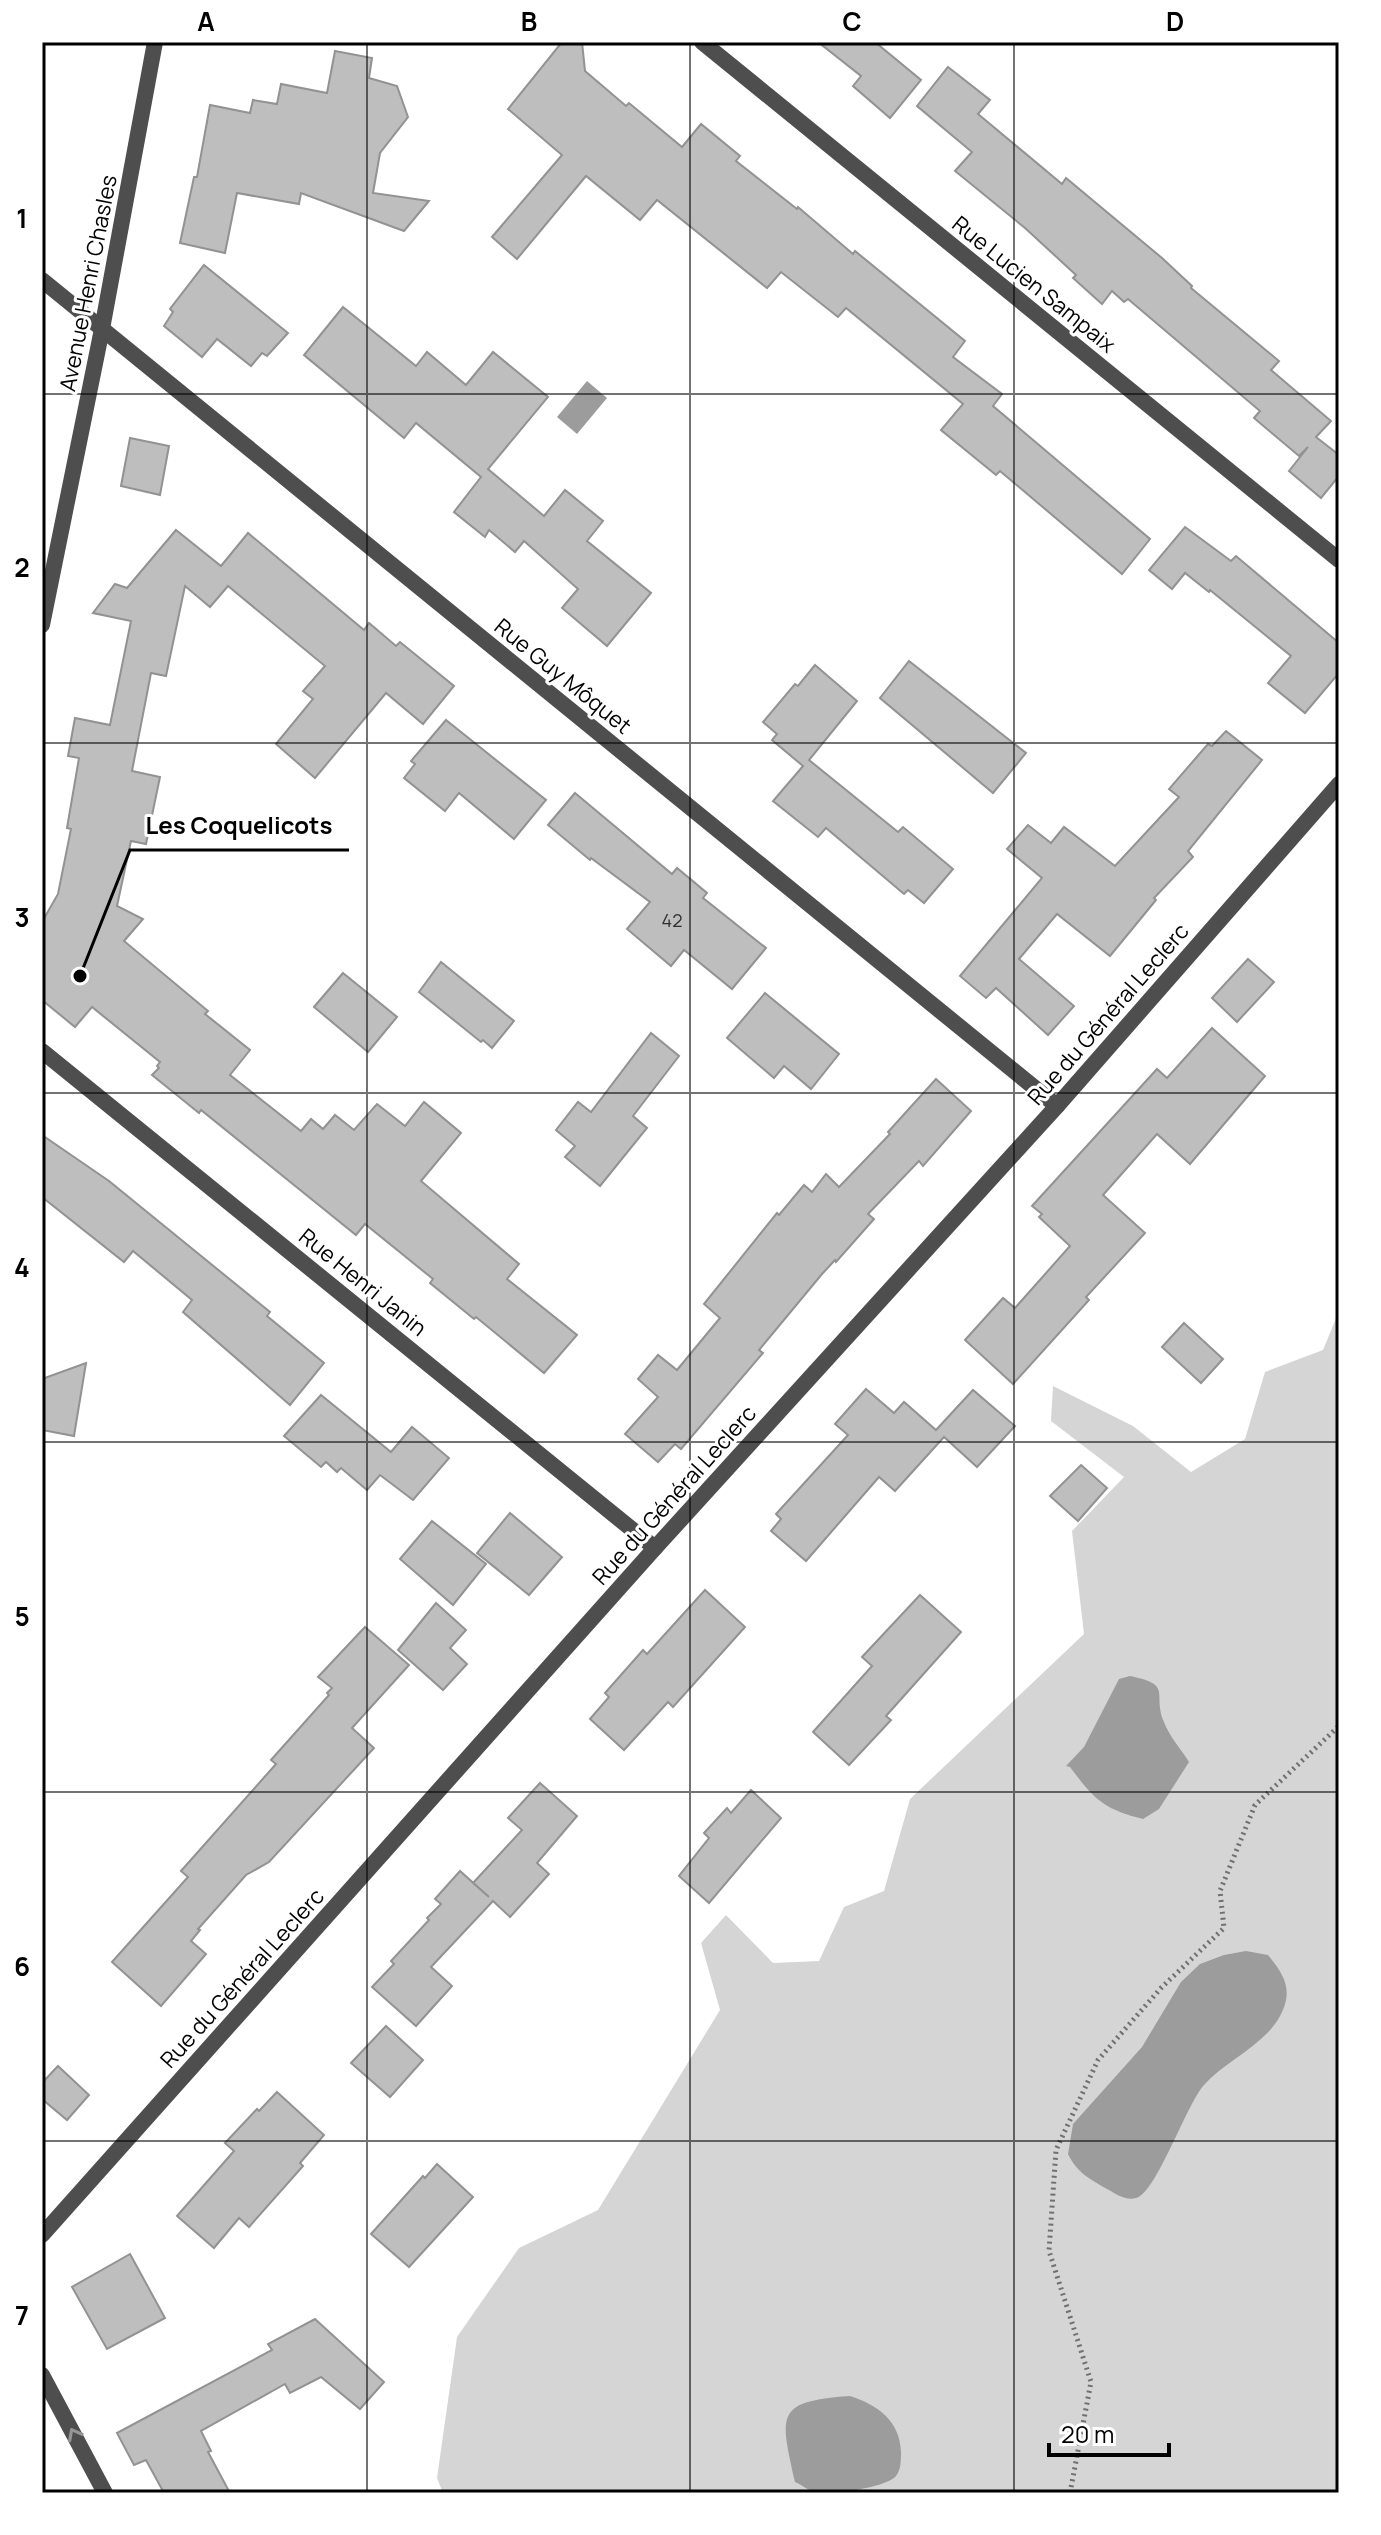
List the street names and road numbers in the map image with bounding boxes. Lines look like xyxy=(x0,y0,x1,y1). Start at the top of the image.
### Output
street label: Avenue Henri Chasles xyxy=(52,172,124,394)
street label: Rue Lucien Sampaix xyxy=(946,209,1122,359)
street label: Rue Guy Môquet xyxy=(488,611,638,741)
street label: Rue du Général Leclerc xyxy=(1021,917,1195,1111)
street label: Rue Henri Janin xyxy=(293,1221,433,1343)
street label: Rue du Général Leclerc xyxy=(585,1399,763,1591)
street label: Rue du Général Leclerc xyxy=(153,1882,331,2074)

